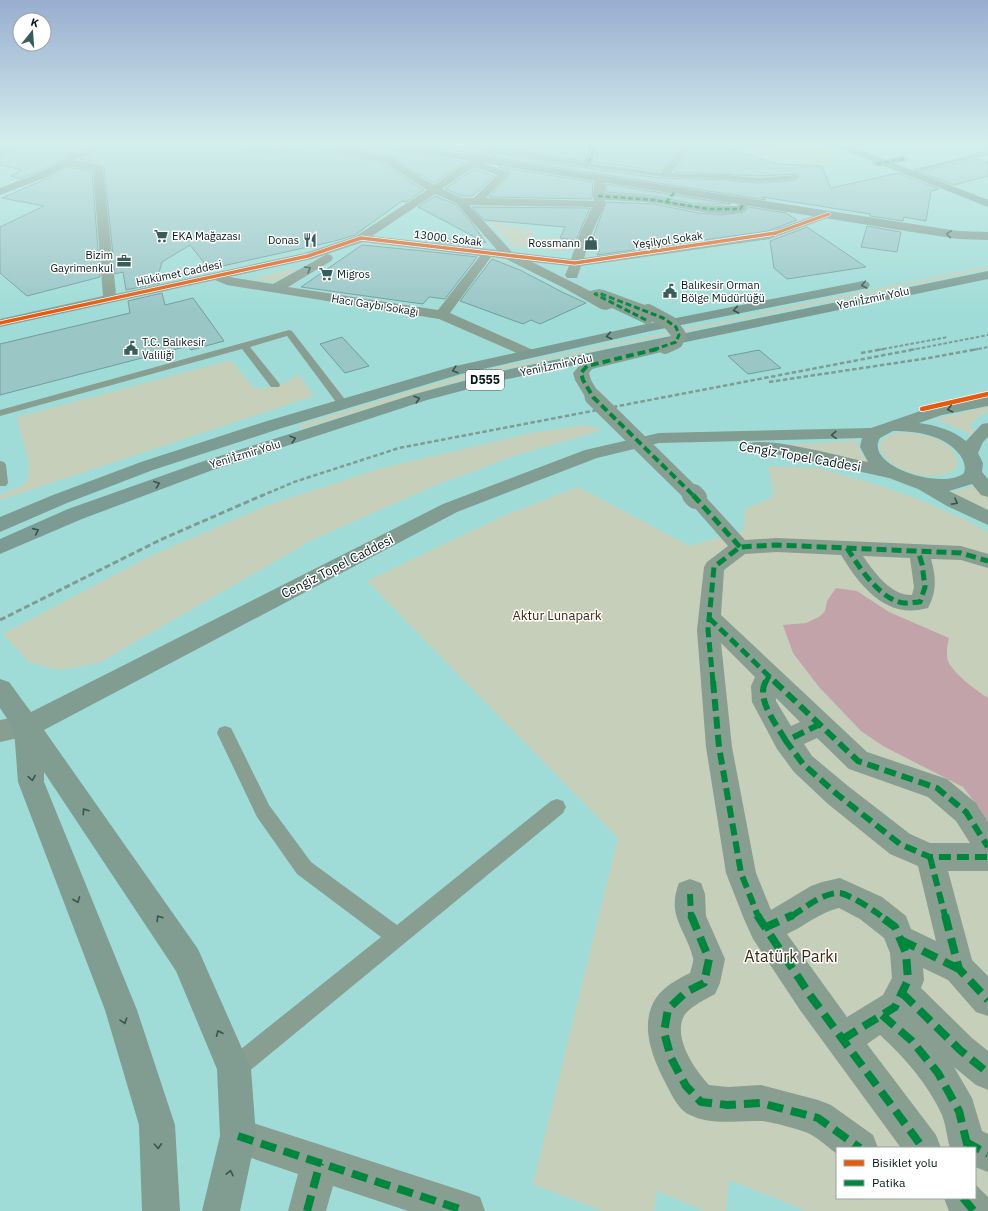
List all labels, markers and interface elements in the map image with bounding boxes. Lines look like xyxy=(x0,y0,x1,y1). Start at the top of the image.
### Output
north arrow xyxy=(12,12,52,52)
text: K xyxy=(29,15,41,30)
street label: 13000. Sokak xyxy=(413,227,483,249)
supermarket icon: EKA Mağazası xyxy=(153,228,169,244)
street label: Yeşilyol Sokak xyxy=(632,228,704,252)
place label: EKA Mağazası xyxy=(172,229,241,243)
one-way arrow xyxy=(946,230,952,239)
restaurant icon: Donas xyxy=(302,232,318,248)
place label: Donas xyxy=(268,233,299,247)
shop icon: Rossmann xyxy=(583,235,599,251)
place label: Rossmann xyxy=(528,236,580,250)
place label: Bizim Gayrimenkul xyxy=(50,248,113,275)
office icon: Bizim Gayrimenkul xyxy=(116,253,132,269)
street label: Hükümet Caddesi xyxy=(135,257,223,289)
supermarket icon: Migros xyxy=(318,266,334,282)
one-way arrow xyxy=(304,267,311,274)
place label: Migros xyxy=(337,267,370,281)
place label: Balıkesir Orman Bölge Müdürlüğü xyxy=(681,278,765,305)
one-way arrow xyxy=(861,280,867,289)
public building icon: Balıkesir Orman Bölge Müdürlüğü xyxy=(662,283,678,299)
street label: Yeni İzmir Yolu xyxy=(836,284,910,312)
street label: Hacı Gaybı Sokağı xyxy=(330,291,420,319)
one-way arrow xyxy=(733,305,740,314)
one-way arrow xyxy=(606,331,612,339)
place label: T.C. Balıkesir Valiliği xyxy=(142,335,205,362)
public building icon: T.C. Balıkesir Valiliği xyxy=(123,340,139,356)
street label: Yeni İzmir Yolu xyxy=(519,351,593,379)
one-way arrow xyxy=(452,366,458,374)
road number: D555 xyxy=(466,370,504,390)
one-way arrow xyxy=(413,395,420,404)
one-way arrow xyxy=(947,404,953,413)
one-way arrow xyxy=(831,430,837,439)
one-way arrow xyxy=(290,435,297,444)
street label: Yeni İzmir Yolu xyxy=(208,437,282,471)
street label: Cengiz Topel Caddesi xyxy=(737,437,862,476)
one-way arrow xyxy=(153,481,160,489)
one-way arrow xyxy=(950,497,958,505)
one-way arrow xyxy=(31,528,39,536)
street label: Cengiz Topel Caddesi xyxy=(278,531,396,602)
park label: Aktur Lunapark xyxy=(512,607,602,624)
one-way arrow xyxy=(27,775,36,782)
one-way arrow xyxy=(82,808,90,815)
one-way arrow xyxy=(72,895,80,903)
one-way arrow xyxy=(157,916,164,923)
park label: Atatürk Parkı xyxy=(744,946,838,966)
one-way arrow xyxy=(119,1017,128,1024)
one-way arrow xyxy=(215,1030,223,1037)
one-way arrow xyxy=(154,1143,163,1149)
legend xyxy=(836,1147,976,1199)
text: Bisiklet yolu xyxy=(872,1155,938,1170)
one-way arrow xyxy=(225,1170,233,1176)
text: Patika xyxy=(872,1175,906,1190)

